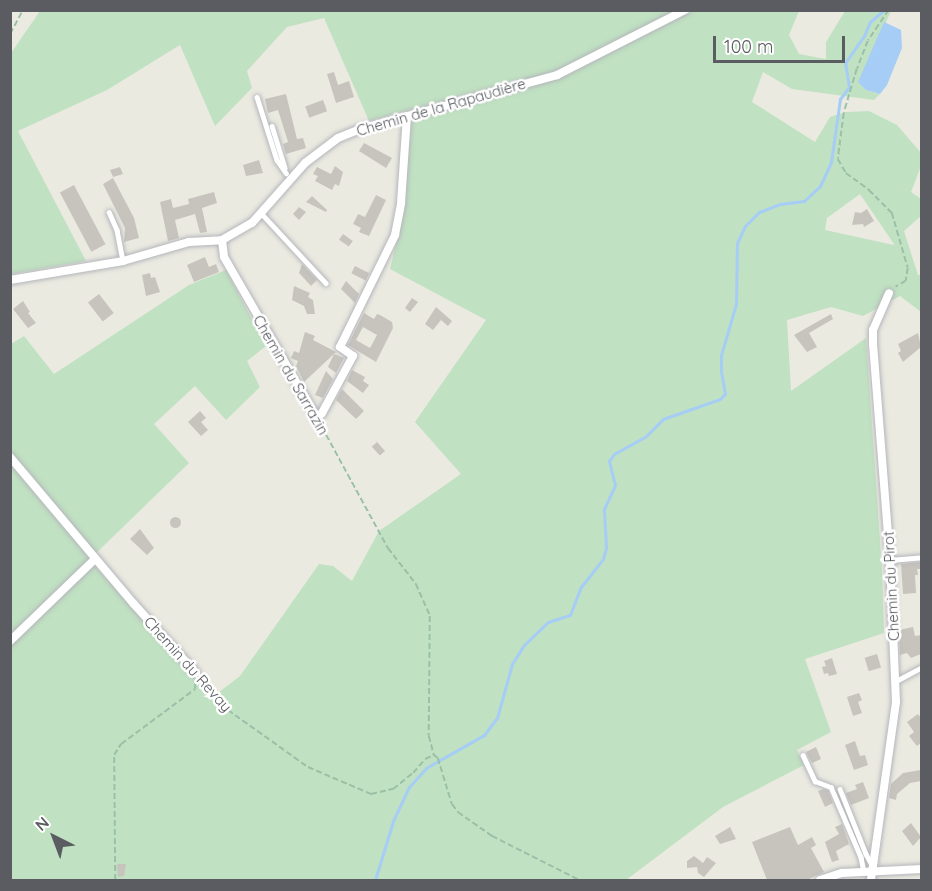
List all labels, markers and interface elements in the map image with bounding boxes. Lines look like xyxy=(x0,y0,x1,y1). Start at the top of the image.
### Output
scale bar xyxy=(716,24,848,62)
text: 100 m xyxy=(724,35,773,58)
street label: Chemin de la Rapaudière xyxy=(354,74,528,140)
street label: Chemin du Sarrazin xyxy=(249,312,333,438)
street label: Chemin du Pirot xyxy=(879,531,903,641)
street label: Chemin du Revay xyxy=(140,613,236,715)
north arrow xyxy=(24,807,84,867)
text: N xyxy=(31,812,53,835)

